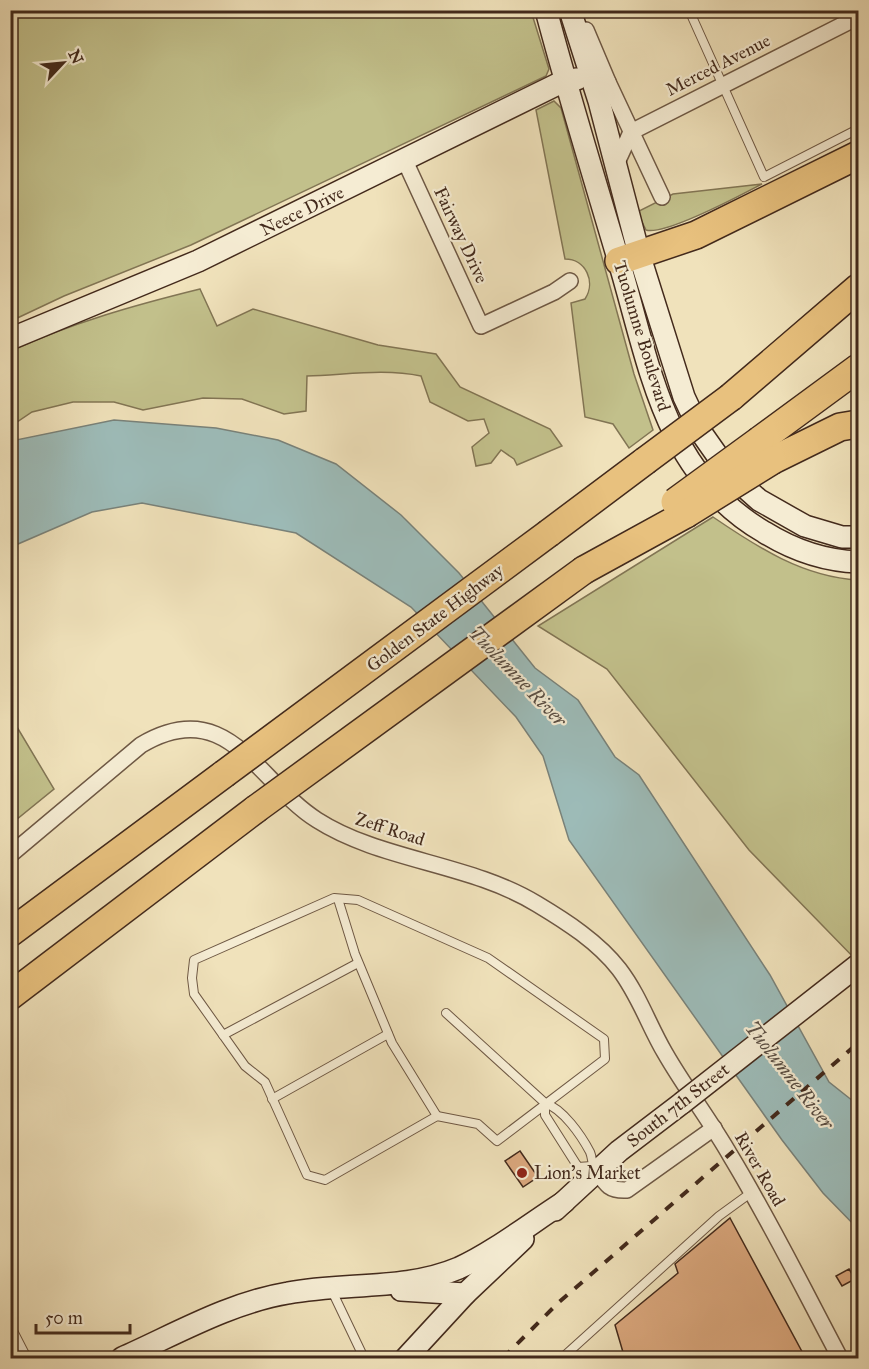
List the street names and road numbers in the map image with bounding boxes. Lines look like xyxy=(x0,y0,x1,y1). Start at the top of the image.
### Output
street label: Merced Avenue xyxy=(662,29,774,101)
street label: Neece Drive xyxy=(256,181,348,241)
street label: Fairway Drive xyxy=(429,183,493,287)
street label: Tuolumne Boulevard xyxy=(609,258,675,414)
street label: Golden State Highway xyxy=(362,559,509,677)
street label: Zeff Road xyxy=(352,807,428,851)
street label: South 7th Street xyxy=(622,1058,734,1152)
street label: River Road xyxy=(730,1128,790,1210)

